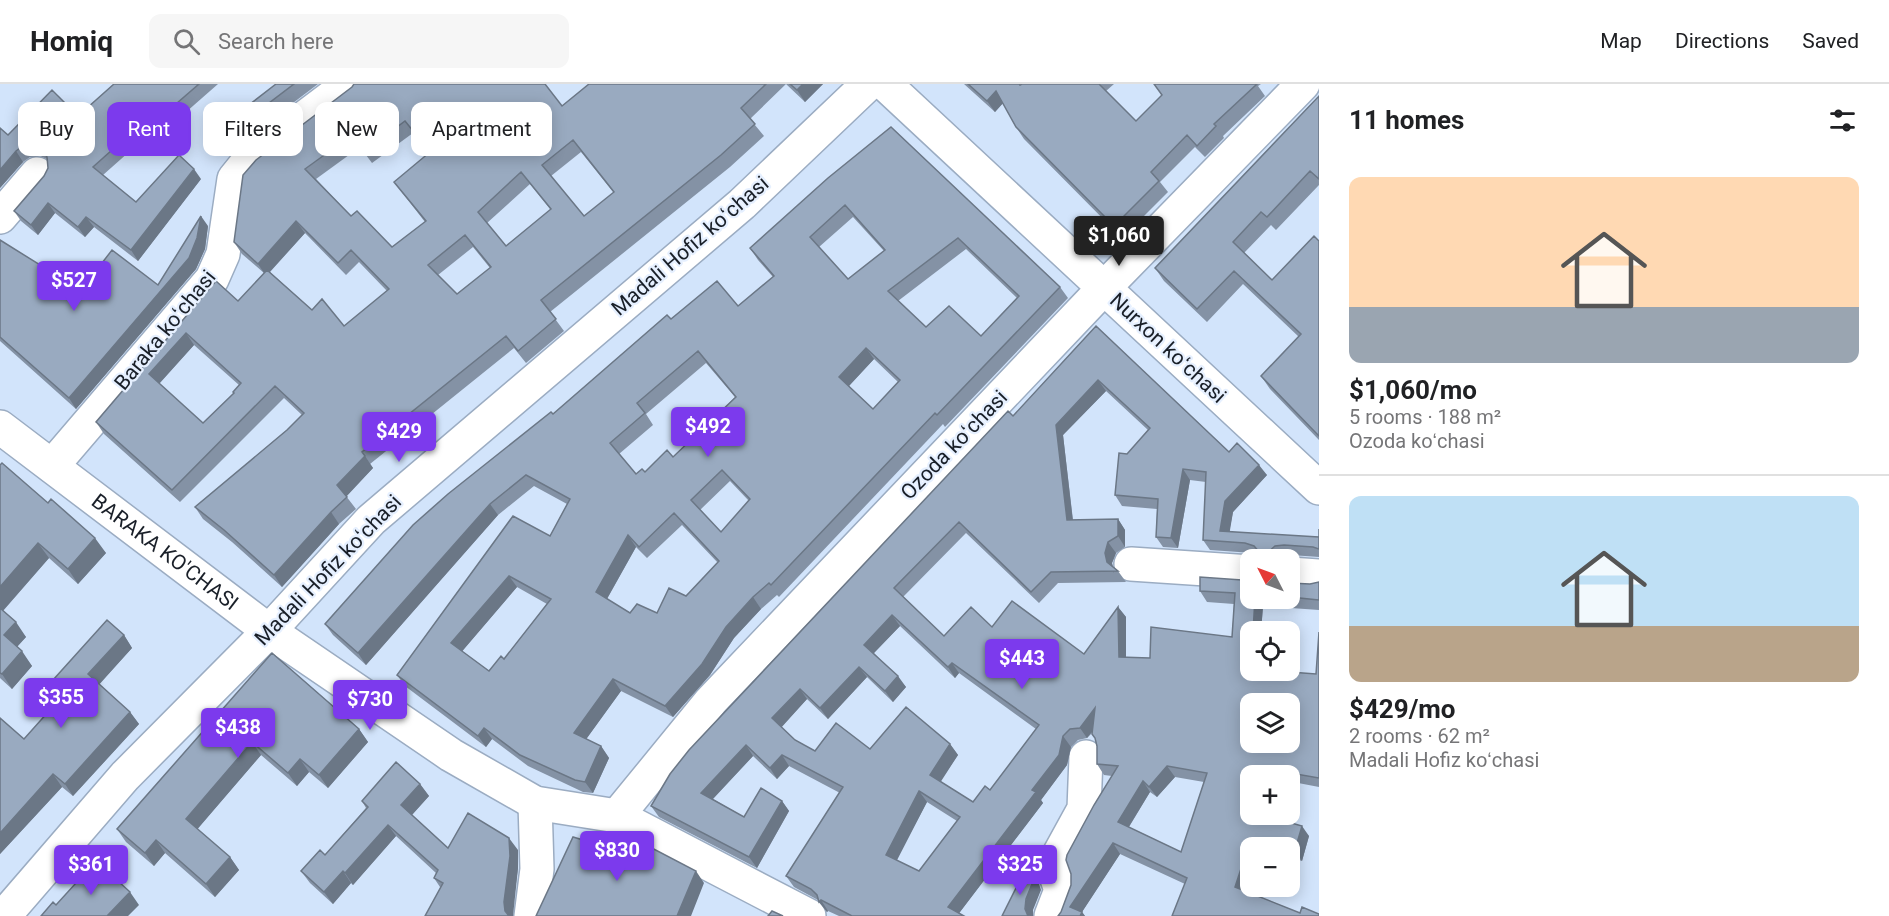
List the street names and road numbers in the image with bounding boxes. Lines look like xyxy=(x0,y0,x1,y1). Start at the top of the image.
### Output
street label: Madali Hofiz koʻchasi xyxy=(607,171,773,321)
street label: Baraka koʻchasi xyxy=(109,265,221,395)
street label: Nurxon koʻchasi xyxy=(1105,288,1231,408)
street label: Ozoda koʻchasi xyxy=(896,385,1012,505)
street label: BARAKA KO'CHASI xyxy=(87,489,243,615)
street label: Madali Hofiz koʻchasi xyxy=(250,490,406,650)

